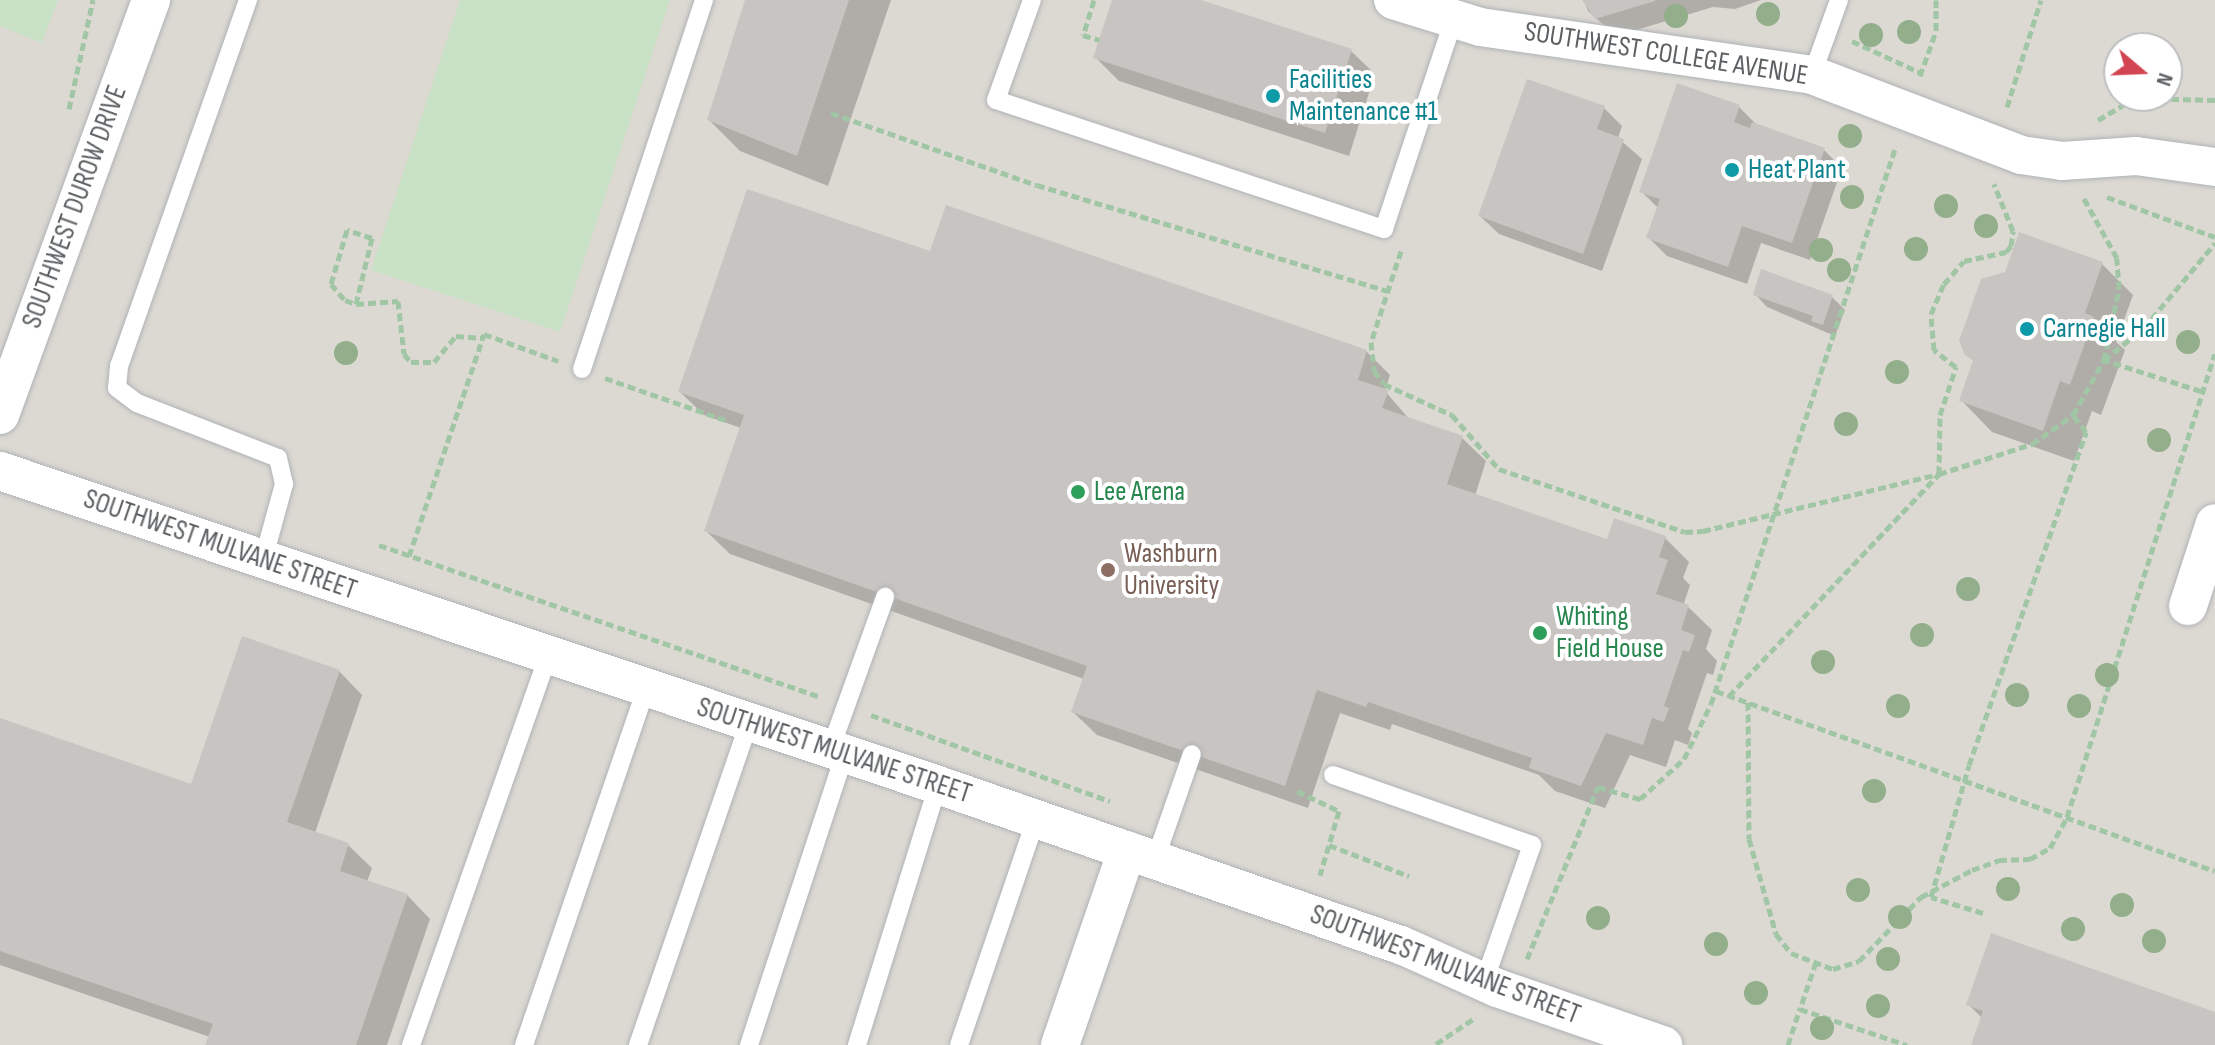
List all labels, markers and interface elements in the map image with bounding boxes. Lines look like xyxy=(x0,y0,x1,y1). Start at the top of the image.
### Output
street label: SOUTHWEST COLLEGE AVENUE xyxy=(1522,15,1810,93)
north arrow xyxy=(2103,32,2183,112)
place label: Facilities Maintenance #1 xyxy=(1289,63,1437,129)
text: N xyxy=(2150,69,2179,89)
street label: SOUTHWEST DUROW DRIVE xyxy=(15,81,135,333)
marker: Facilities Maintenance #1 xyxy=(1264,87,1282,105)
place label: Heat Plant xyxy=(1748,153,1846,187)
marker: Heat Plant xyxy=(1723,161,1741,179)
place label: Carnegie Hall xyxy=(2043,312,2166,346)
marker: Carnegie Hall xyxy=(2018,320,2036,338)
place label: Lee Arena xyxy=(1094,475,1185,509)
street label: SOUTHWEST MULVANE STREET xyxy=(79,482,361,608)
marker: Lee Arena xyxy=(1069,483,1087,501)
place label: Washburn University xyxy=(1124,537,1219,603)
marker: Washburn University xyxy=(1099,561,1117,579)
place label: Whiting Field House xyxy=(1556,600,1664,666)
marker: Whiting Field House xyxy=(1531,624,1549,642)
street label: SOUTHWEST MULVANE STREET xyxy=(693,691,975,811)
street label: SOUTHWEST MULVANE STREET xyxy=(1305,898,1585,1032)

